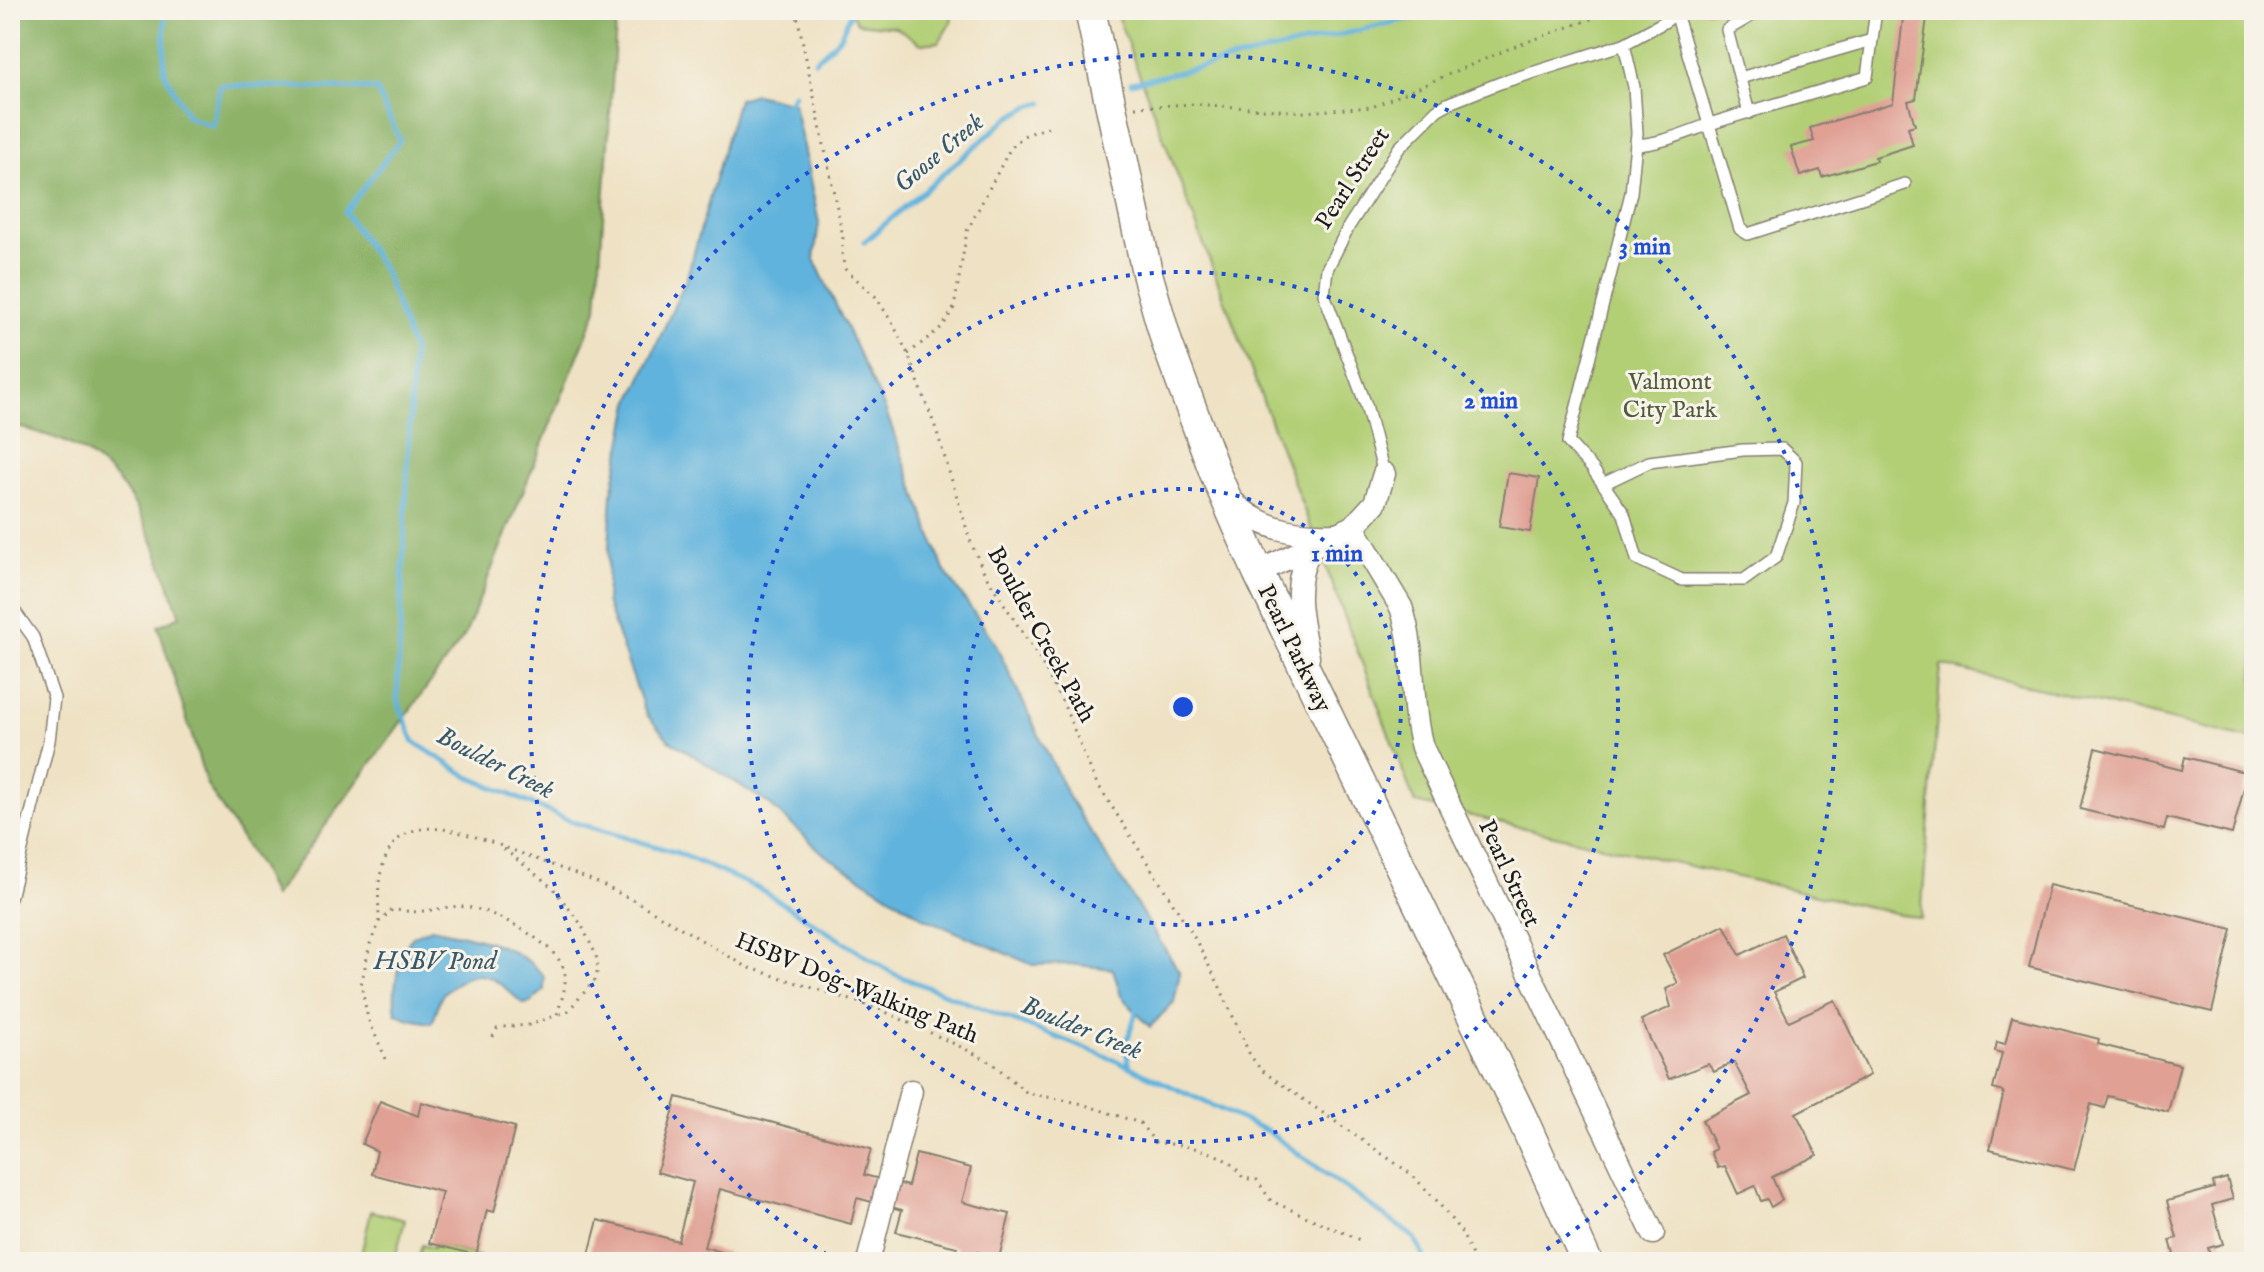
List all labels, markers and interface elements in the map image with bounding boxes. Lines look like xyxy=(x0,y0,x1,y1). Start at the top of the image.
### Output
water label: Goose Creek xyxy=(887,106,991,200)
street label: Pearl Street xyxy=(1309,122,1398,236)
text: 3 min xyxy=(1619,232,1671,263)
park label: Valmont City Park xyxy=(1623,367,1717,426)
text: 2 min xyxy=(1464,386,1518,417)
text: 1 min xyxy=(1311,539,1363,570)
street label: Boulder Creek Path xyxy=(979,541,1102,728)
street label: Pearl Parkway xyxy=(1249,580,1338,718)
centre of rings xyxy=(1169,693,1197,721)
water label: Boulder Creek xyxy=(431,720,560,807)
street label: Pearl Street xyxy=(1470,815,1547,932)
street label: HSBV Dog-Walking Path xyxy=(730,925,983,1051)
water label: HSBV Pond xyxy=(373,945,498,978)
water label: Boulder Creek xyxy=(1016,989,1147,1068)

